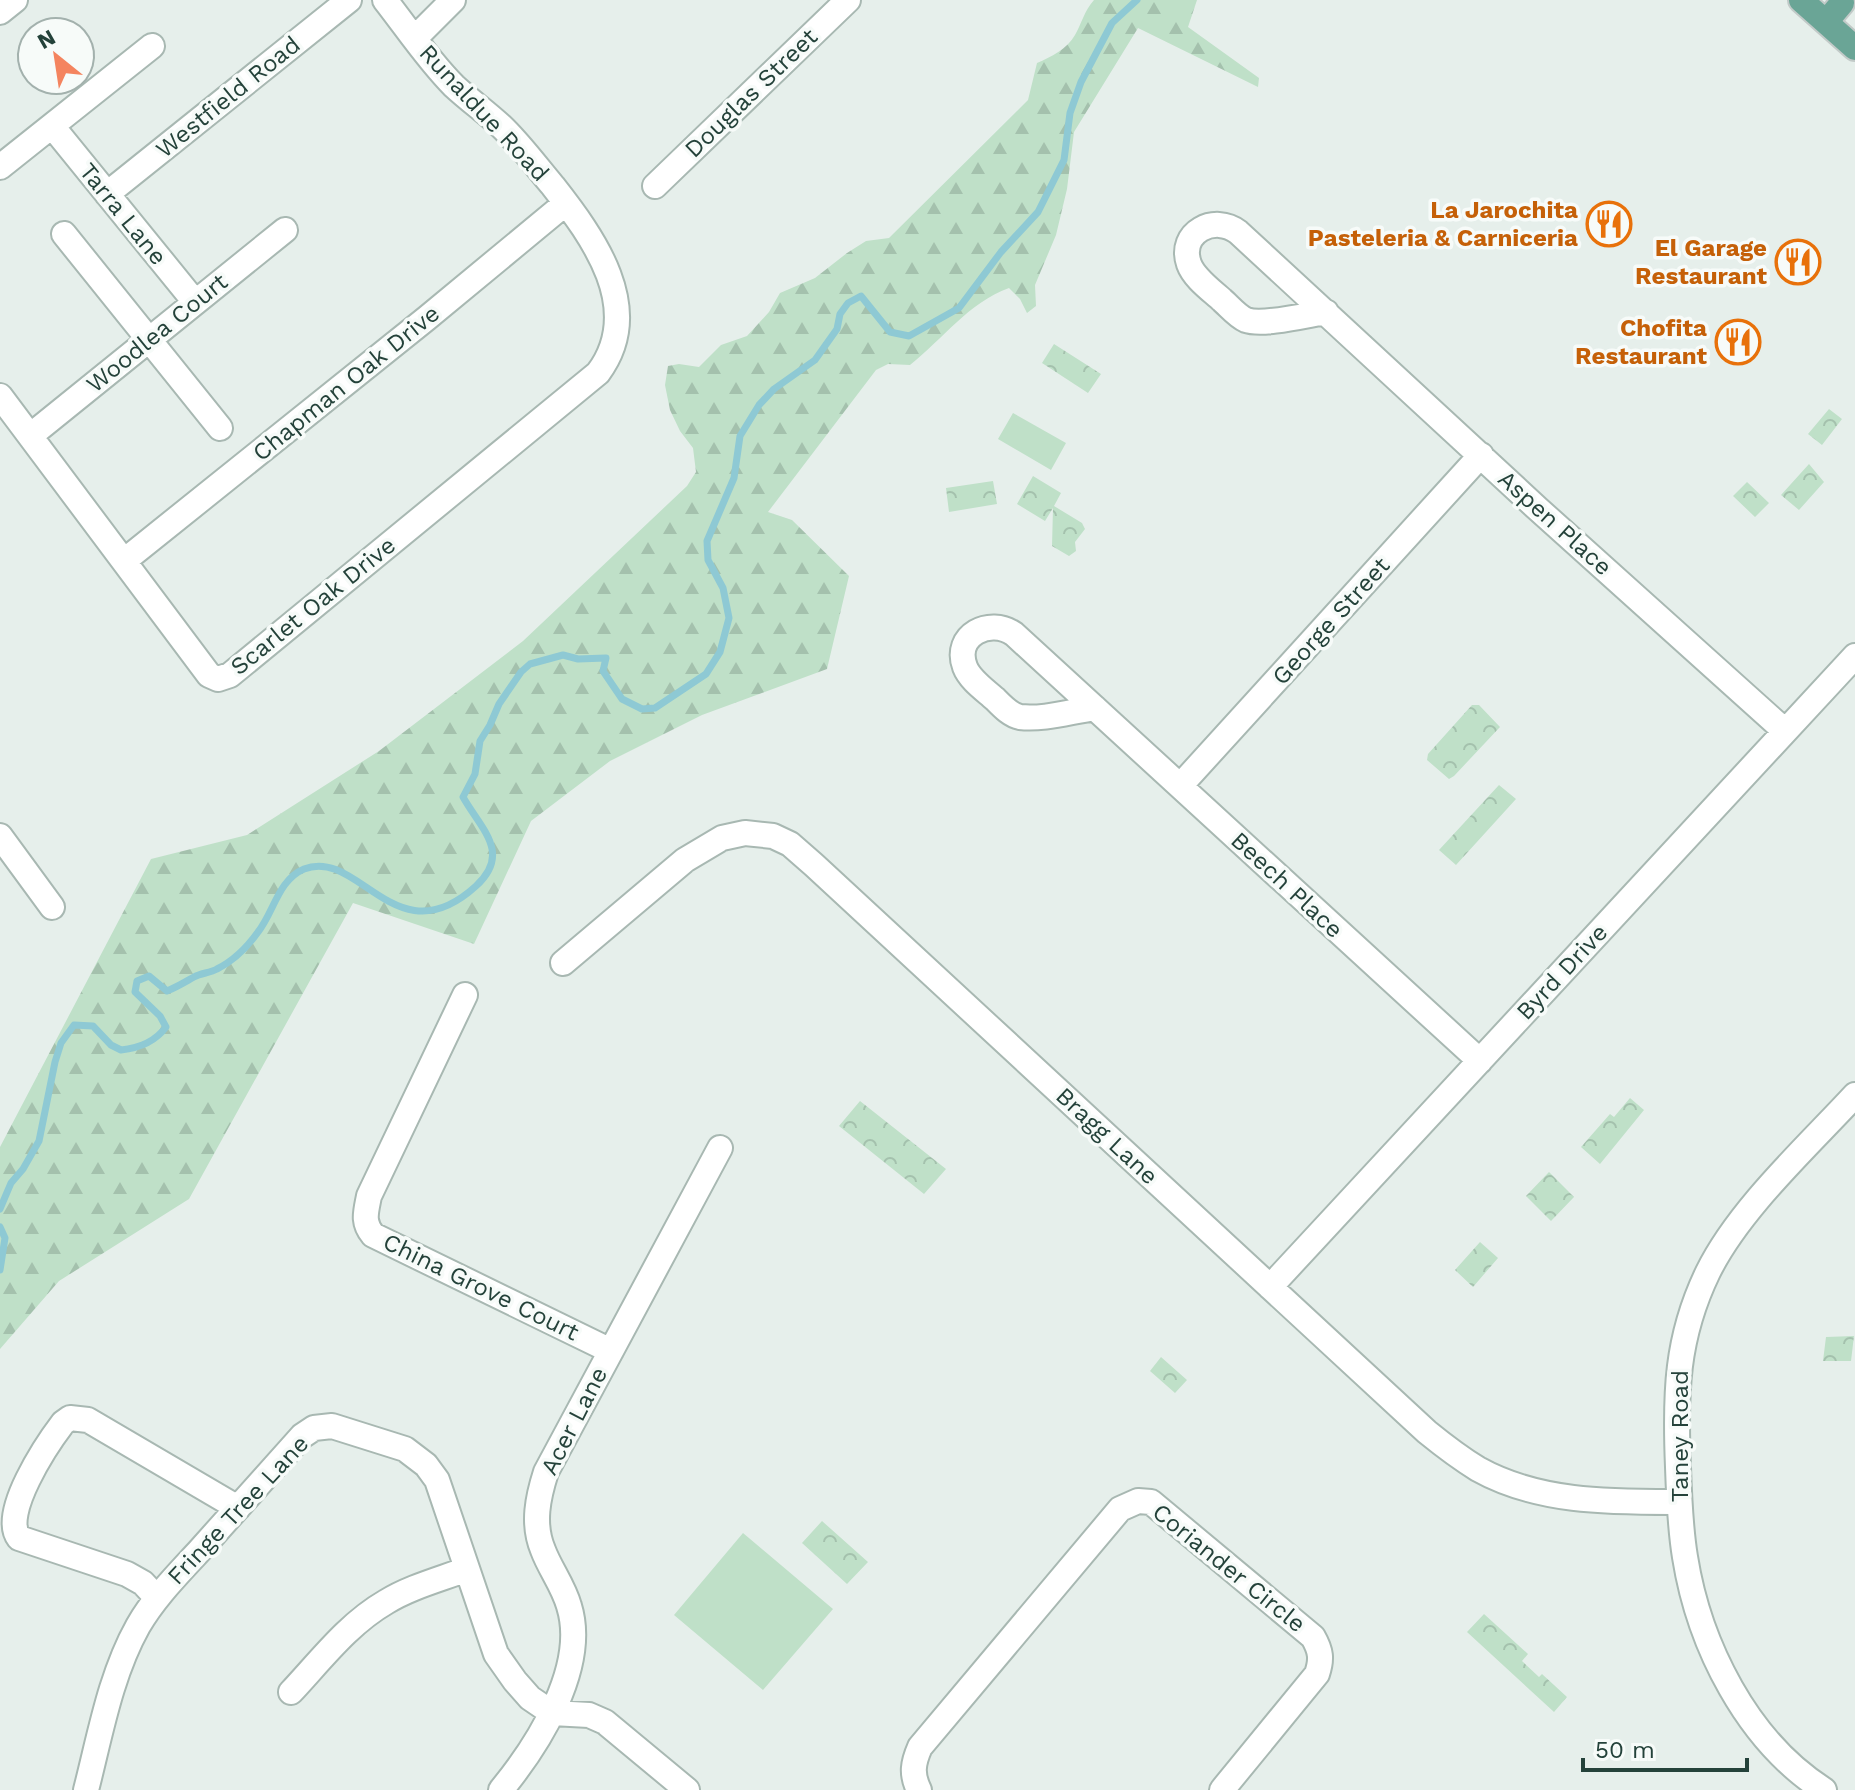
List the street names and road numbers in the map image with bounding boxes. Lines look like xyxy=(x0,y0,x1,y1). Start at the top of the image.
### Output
street label: Douglas Street xyxy=(679,23,823,163)
street label: Westfield Road xyxy=(150,30,306,164)
street label: Runaldue Road xyxy=(413,39,555,187)
street label: Tarra Lane xyxy=(73,157,173,271)
street label: Woodlea Court xyxy=(81,268,233,398)
street label: Chapman Oak Drive xyxy=(247,299,445,467)
street label: Aspen Place xyxy=(1492,465,1618,581)
street label: Scarlet Oak Drive xyxy=(225,531,401,681)
street label: George Street xyxy=(1266,551,1396,691)
street label: Beech Place xyxy=(1225,826,1349,944)
street label: Byrd Drive xyxy=(1511,918,1613,1026)
street label: Bragg Lane xyxy=(1050,1082,1164,1190)
street label: China Grove Court xyxy=(379,1227,583,1347)
street label: Acer Lane xyxy=(535,1363,613,1479)
street label: Taney Road xyxy=(1666,1370,1694,1502)
street label: Fringe Tree Lane xyxy=(162,1430,314,1590)
street label: Coriander Circle xyxy=(1147,1498,1311,1638)

